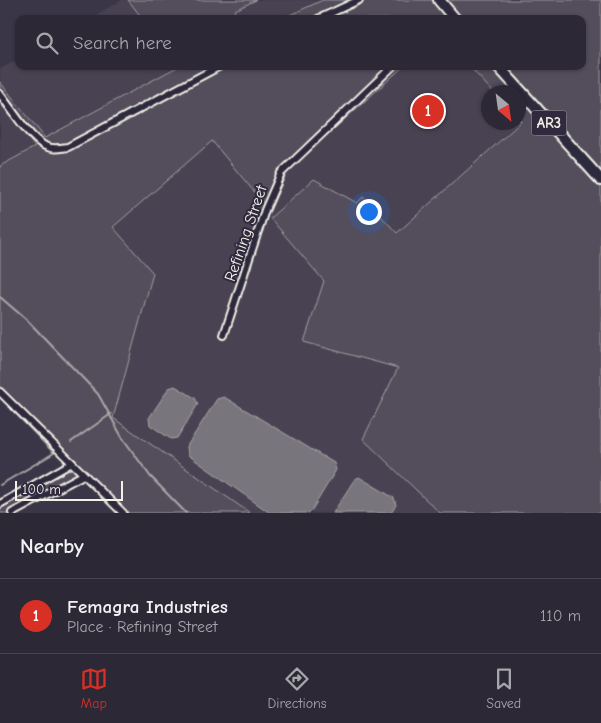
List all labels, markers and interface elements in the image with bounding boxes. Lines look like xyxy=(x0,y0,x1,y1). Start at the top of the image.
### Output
search box xyxy=(15,15,586,70)
icon: search xyxy=(33,29,61,57)
text: Search here xyxy=(73,32,172,54)
north arrow xyxy=(481,85,526,130)
pin: 1 xyxy=(412,92,444,130)
road number: AR3 xyxy=(532,110,566,136)
street label: Refining Street xyxy=(221,182,271,284)
your location xyxy=(356,199,382,225)
scale bar xyxy=(15,478,122,501)
text: 100 m xyxy=(22,481,61,498)
text: Nearby xyxy=(20,534,84,558)
text: Femagra Industries xyxy=(67,596,228,618)
text: 1 xyxy=(33,607,39,625)
text: 110 m xyxy=(540,607,581,625)
text: Place · Refining Street xyxy=(67,618,218,636)
tab: Map xyxy=(80,665,108,712)
tab: Directions xyxy=(267,665,327,712)
tab: Saved xyxy=(486,665,521,712)

